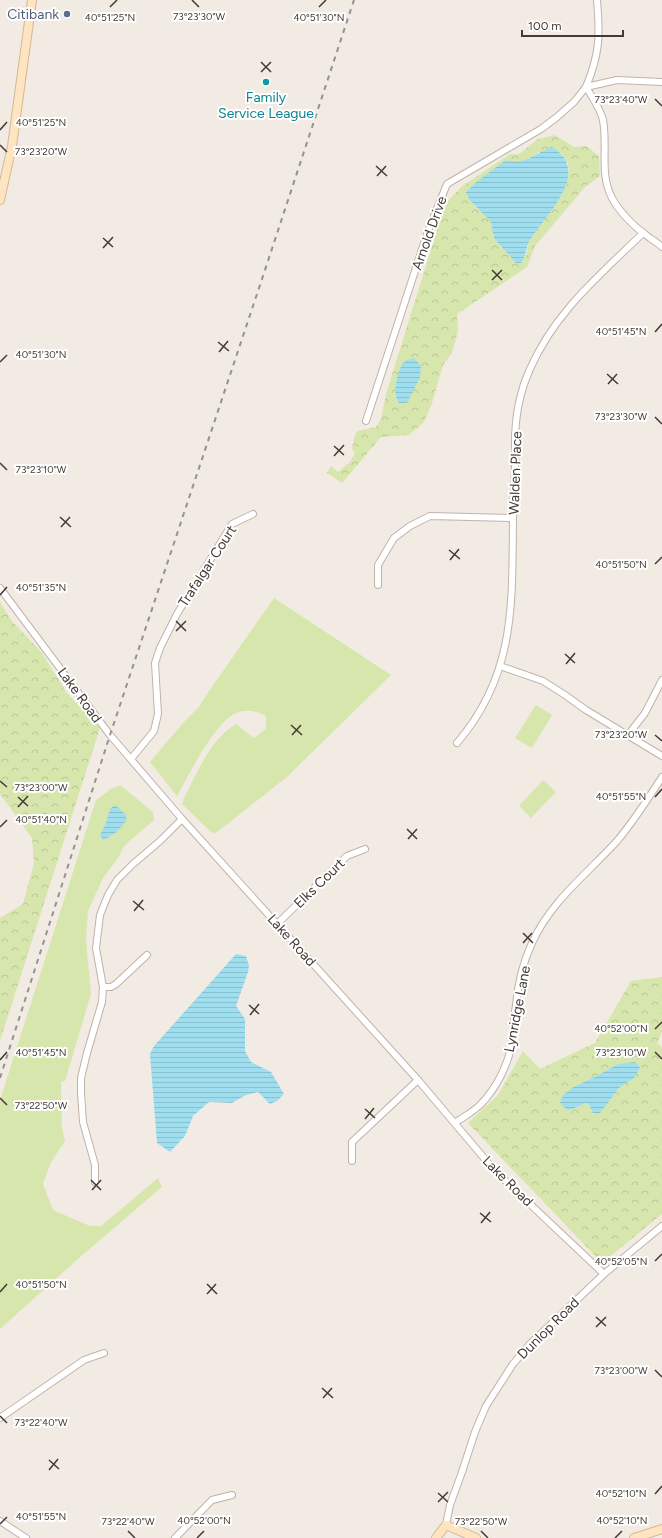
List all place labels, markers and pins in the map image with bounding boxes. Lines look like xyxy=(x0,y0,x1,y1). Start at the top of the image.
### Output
place label: Citibank xyxy=(7,6,59,23)
marker: Citibank xyxy=(62,9,72,19)
marker: Family Service League xyxy=(261,77,271,87)
place label: Family Service League xyxy=(218,89,314,122)

